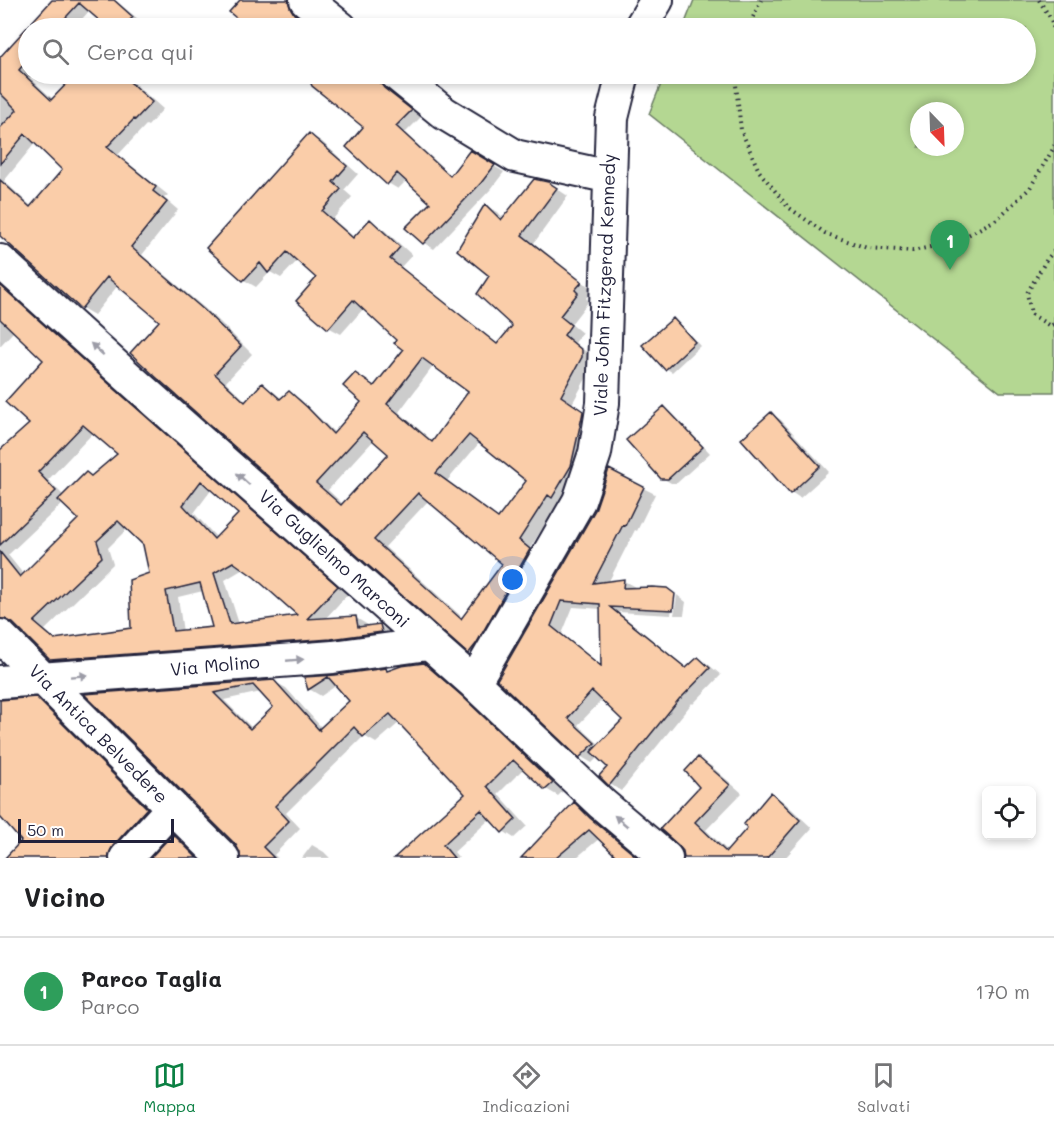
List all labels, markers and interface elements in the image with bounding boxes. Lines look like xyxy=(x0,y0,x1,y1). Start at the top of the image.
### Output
search box xyxy=(18,18,1036,84)
icon: search xyxy=(39,35,72,68)
text: Cerca qui xyxy=(87,37,194,66)
north arrow xyxy=(910,102,964,156)
street label: Viale John Fitzgerad Kennedy xyxy=(587,153,621,417)
pin: 1 xyxy=(930,220,970,270)
one-way arrow xyxy=(90,342,105,356)
one-way arrow xyxy=(236,473,251,486)
street label: Via Guglielmo Marconi xyxy=(254,484,415,633)
your location xyxy=(498,565,527,594)
street label: Via Molino xyxy=(169,649,261,681)
one-way arrow xyxy=(285,655,304,665)
street label: Via Antica Belvedere xyxy=(24,658,174,808)
one-way arrow xyxy=(70,671,89,681)
map controls xyxy=(982,786,1036,840)
button: locate xyxy=(982,786,1036,840)
one-way arrow xyxy=(613,814,629,827)
scale bar xyxy=(18,816,174,844)
text: 50 m xyxy=(27,819,64,840)
text: Vicino xyxy=(24,880,105,914)
text: Parco Taglia xyxy=(81,964,222,993)
text: 1 xyxy=(39,978,48,1004)
text: 170 m xyxy=(975,978,1030,1004)
text: Parco xyxy=(81,993,139,1019)
tab: Mappa xyxy=(143,1059,196,1116)
tab: Indicazioni xyxy=(483,1059,570,1116)
tab: Salvati xyxy=(857,1059,911,1116)

